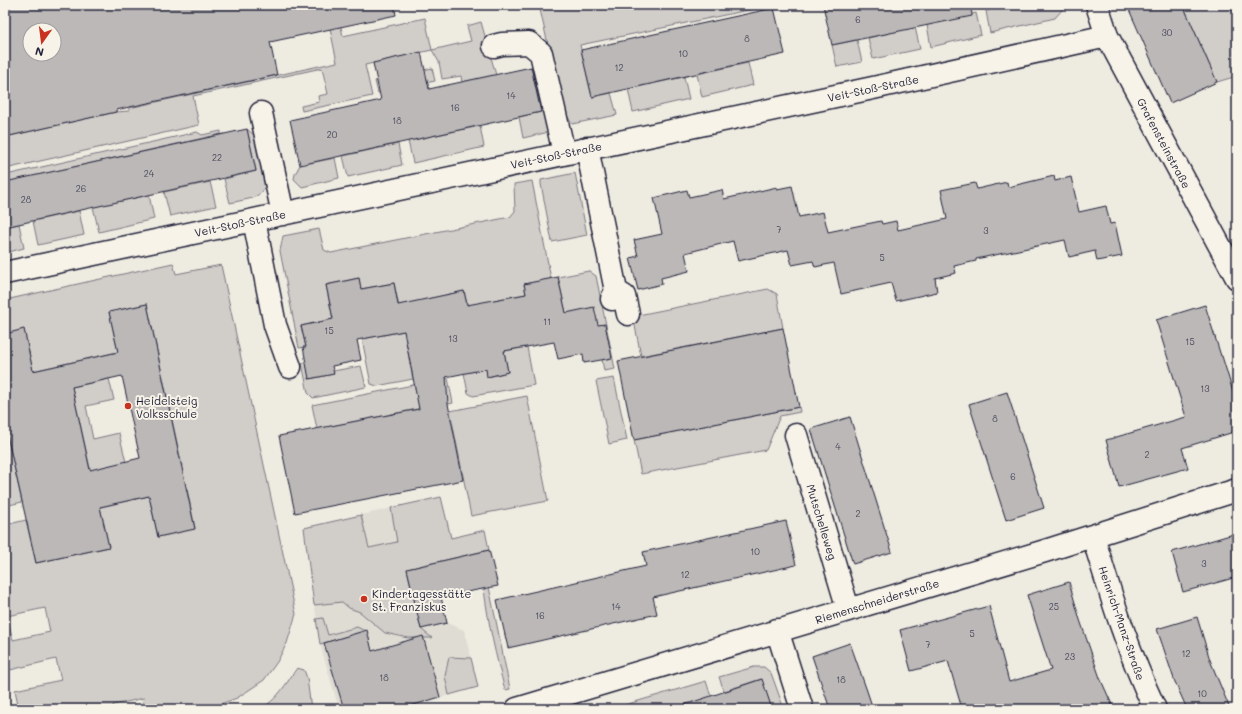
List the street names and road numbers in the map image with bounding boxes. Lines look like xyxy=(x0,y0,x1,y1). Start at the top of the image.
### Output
street label: Veit-Stoß-Straße xyxy=(826,71,920,105)
street label: Grafensteinstraße xyxy=(1134,95,1194,191)
street label: Veit-Stoß-Straße xyxy=(509,138,603,172)
street label: Veit-Stoß-Straße xyxy=(193,206,287,240)
street label: Mutschelleweg xyxy=(803,482,841,562)
street label: Heinrich-Manz-Straße xyxy=(1095,564,1149,682)
street label: Riemenschneiderstraße xyxy=(813,575,941,627)

